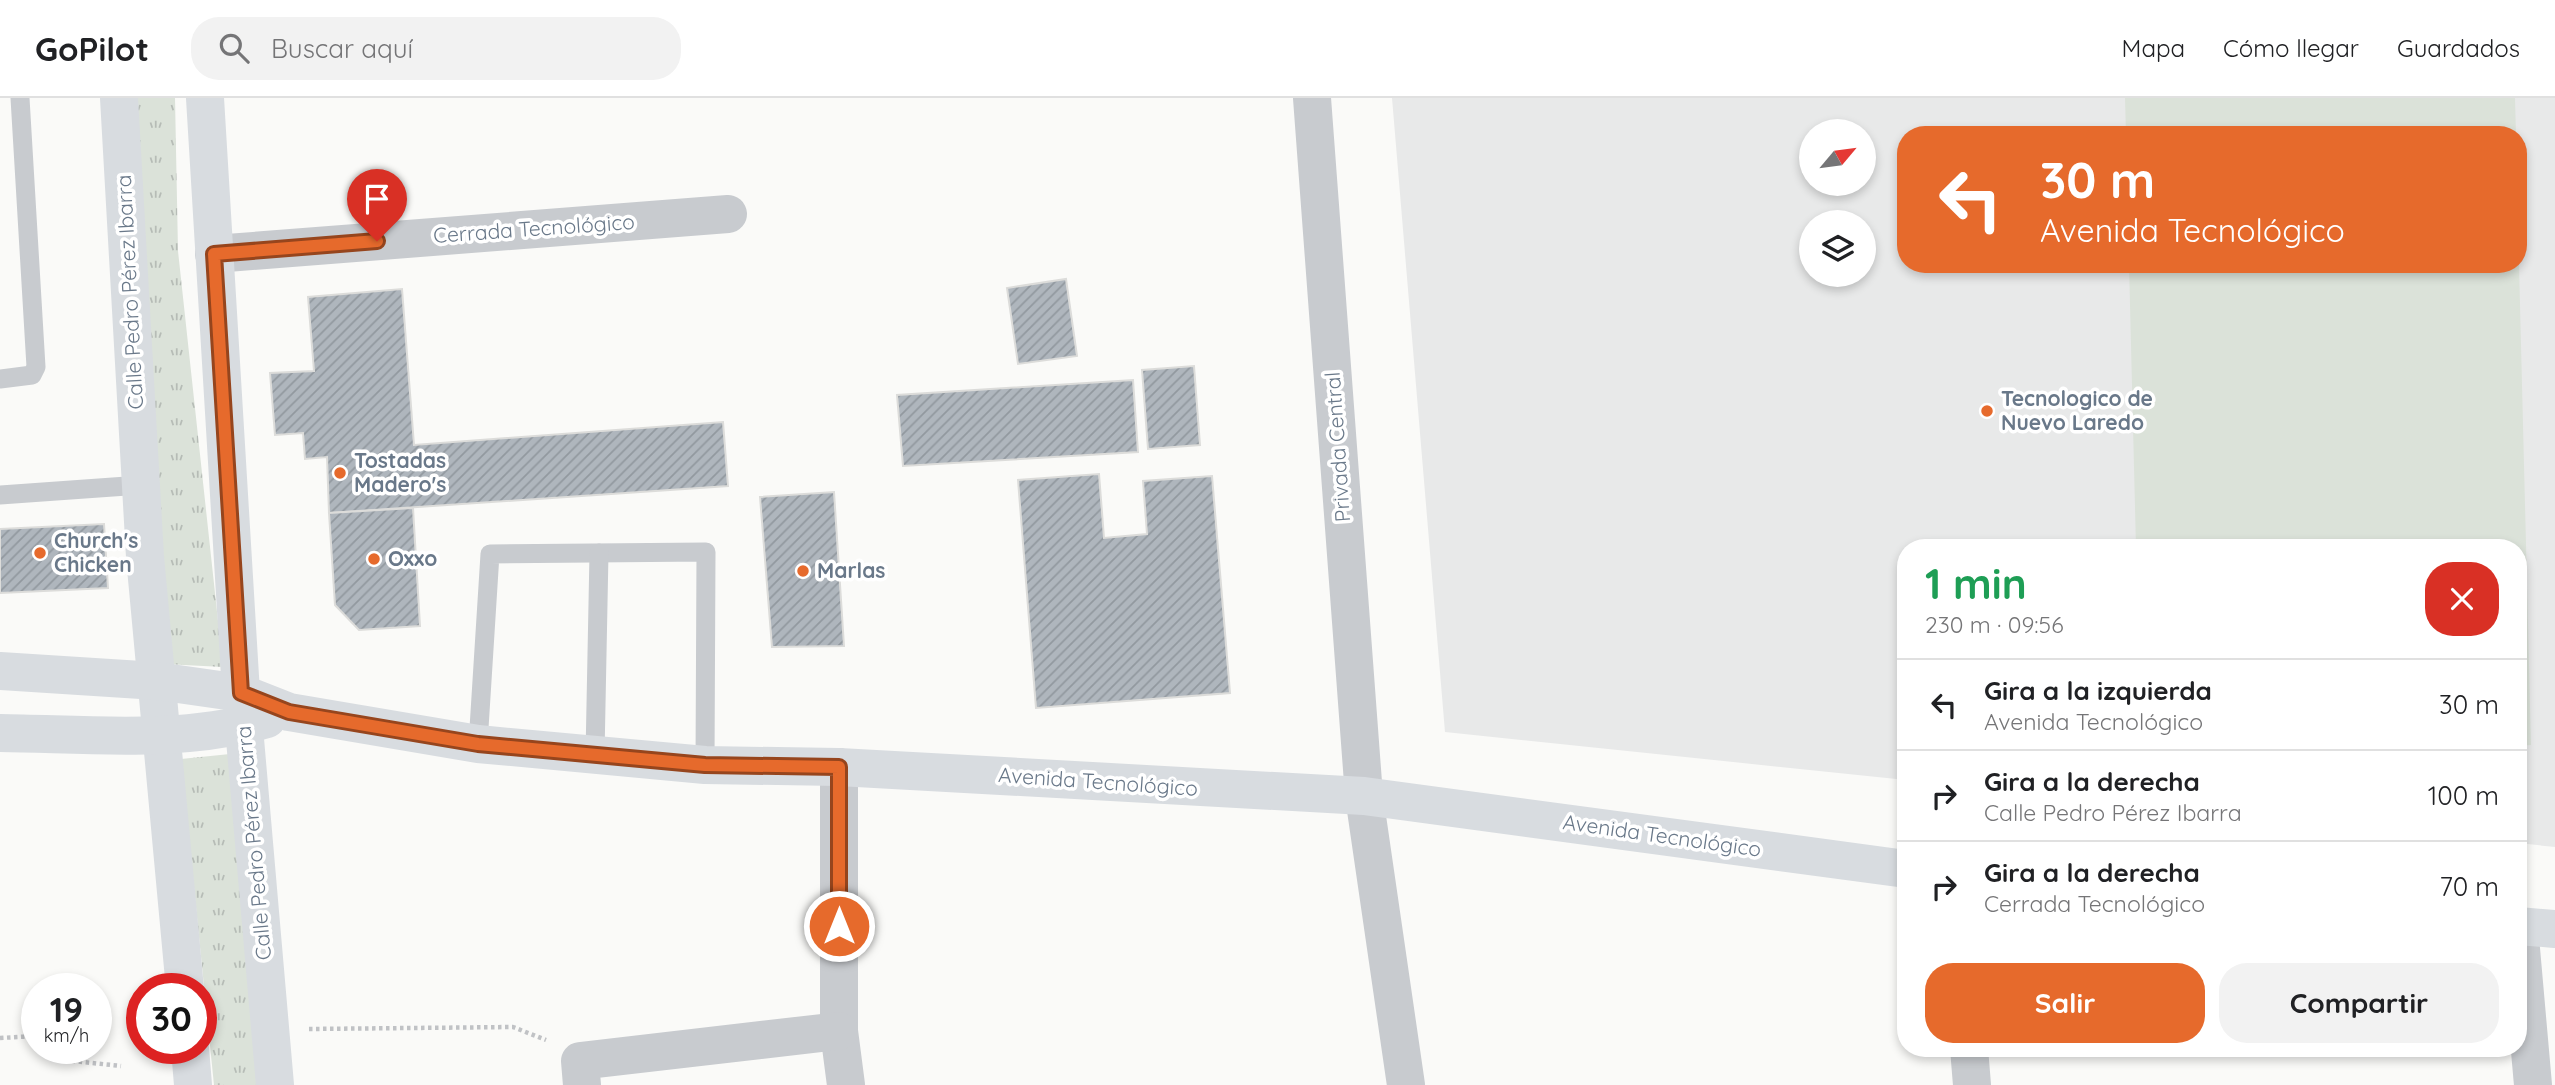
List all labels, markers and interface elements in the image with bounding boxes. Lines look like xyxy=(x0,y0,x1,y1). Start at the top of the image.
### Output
search box xyxy=(191,17,681,80)
text: GoPilot xyxy=(35,28,149,69)
icon: search xyxy=(215,29,253,67)
text: Buscar aquí xyxy=(271,32,413,65)
text: Mapa xyxy=(2122,33,2185,63)
text: Cómo llegar xyxy=(2223,33,2359,63)
text: Guardados xyxy=(2397,33,2520,63)
north arrow xyxy=(1799,119,1876,196)
map controls xyxy=(1799,119,1876,287)
text: 30 m xyxy=(2040,149,2155,210)
icon: left xyxy=(1925,154,2016,245)
pin xyxy=(347,169,407,241)
street label: Calle Pedro Pérez Ibarra xyxy=(110,174,148,410)
icon: arrive xyxy=(358,180,396,218)
street label: Cerrada Tecnológico xyxy=(432,208,635,248)
button: layers xyxy=(1799,210,1876,287)
text: Avenida Tecnológico xyxy=(2040,210,2345,250)
street label: Privada Central xyxy=(1319,371,1355,523)
place label: Tecnologico de Nuevo Laredo xyxy=(2001,385,2153,435)
marker: Tecnologico de Nuevo Laredo xyxy=(1979,403,1995,419)
place label: Tostadas Madero's xyxy=(354,447,446,497)
marker: Tostadas Madero's xyxy=(332,465,348,481)
place label: Church's Chicken xyxy=(54,527,138,577)
marker: Church's Chicken xyxy=(32,545,48,561)
place label: Oxxo xyxy=(388,545,437,571)
marker: Oxxo xyxy=(366,551,382,567)
place label: Marlas xyxy=(817,557,885,583)
text: 1 min xyxy=(1925,557,2027,610)
button: close xyxy=(2425,562,2499,636)
marker: Marlas xyxy=(795,563,811,579)
text: 230 m · 09:56 xyxy=(1925,610,2064,639)
text: Gira a la izquierda xyxy=(1984,674,2212,707)
icon: left xyxy=(1925,686,1963,724)
text: 30 m xyxy=(2439,688,2499,721)
text: Avenida Tecnológico xyxy=(1984,707,2203,736)
street label: Calle Pedro Pérez Ibarra xyxy=(230,725,276,961)
street label: Avenida Tecnológico xyxy=(997,761,1199,801)
text: Gira a la derecha xyxy=(1984,765,2200,798)
icon: right xyxy=(1925,777,1963,815)
text: 100 m xyxy=(2428,779,2499,812)
text: Calle Pedro Pérez Ibarra xyxy=(1984,798,2242,827)
street label: Avenida Tecnológico xyxy=(1561,808,1763,862)
text: Gira a la derecha xyxy=(1984,856,2200,889)
icon: right xyxy=(1925,868,1963,906)
text: 70 m xyxy=(2439,870,2499,903)
position arrow xyxy=(802,889,876,963)
text: Cerrada Tecnológico xyxy=(1984,889,2205,918)
button: Salir xyxy=(1925,963,2205,1043)
button: Compartir xyxy=(2219,963,2499,1043)
speed limit sign: 30 xyxy=(126,973,217,1064)
text: 19 xyxy=(50,987,83,1031)
text: km/h xyxy=(44,1024,89,1047)

